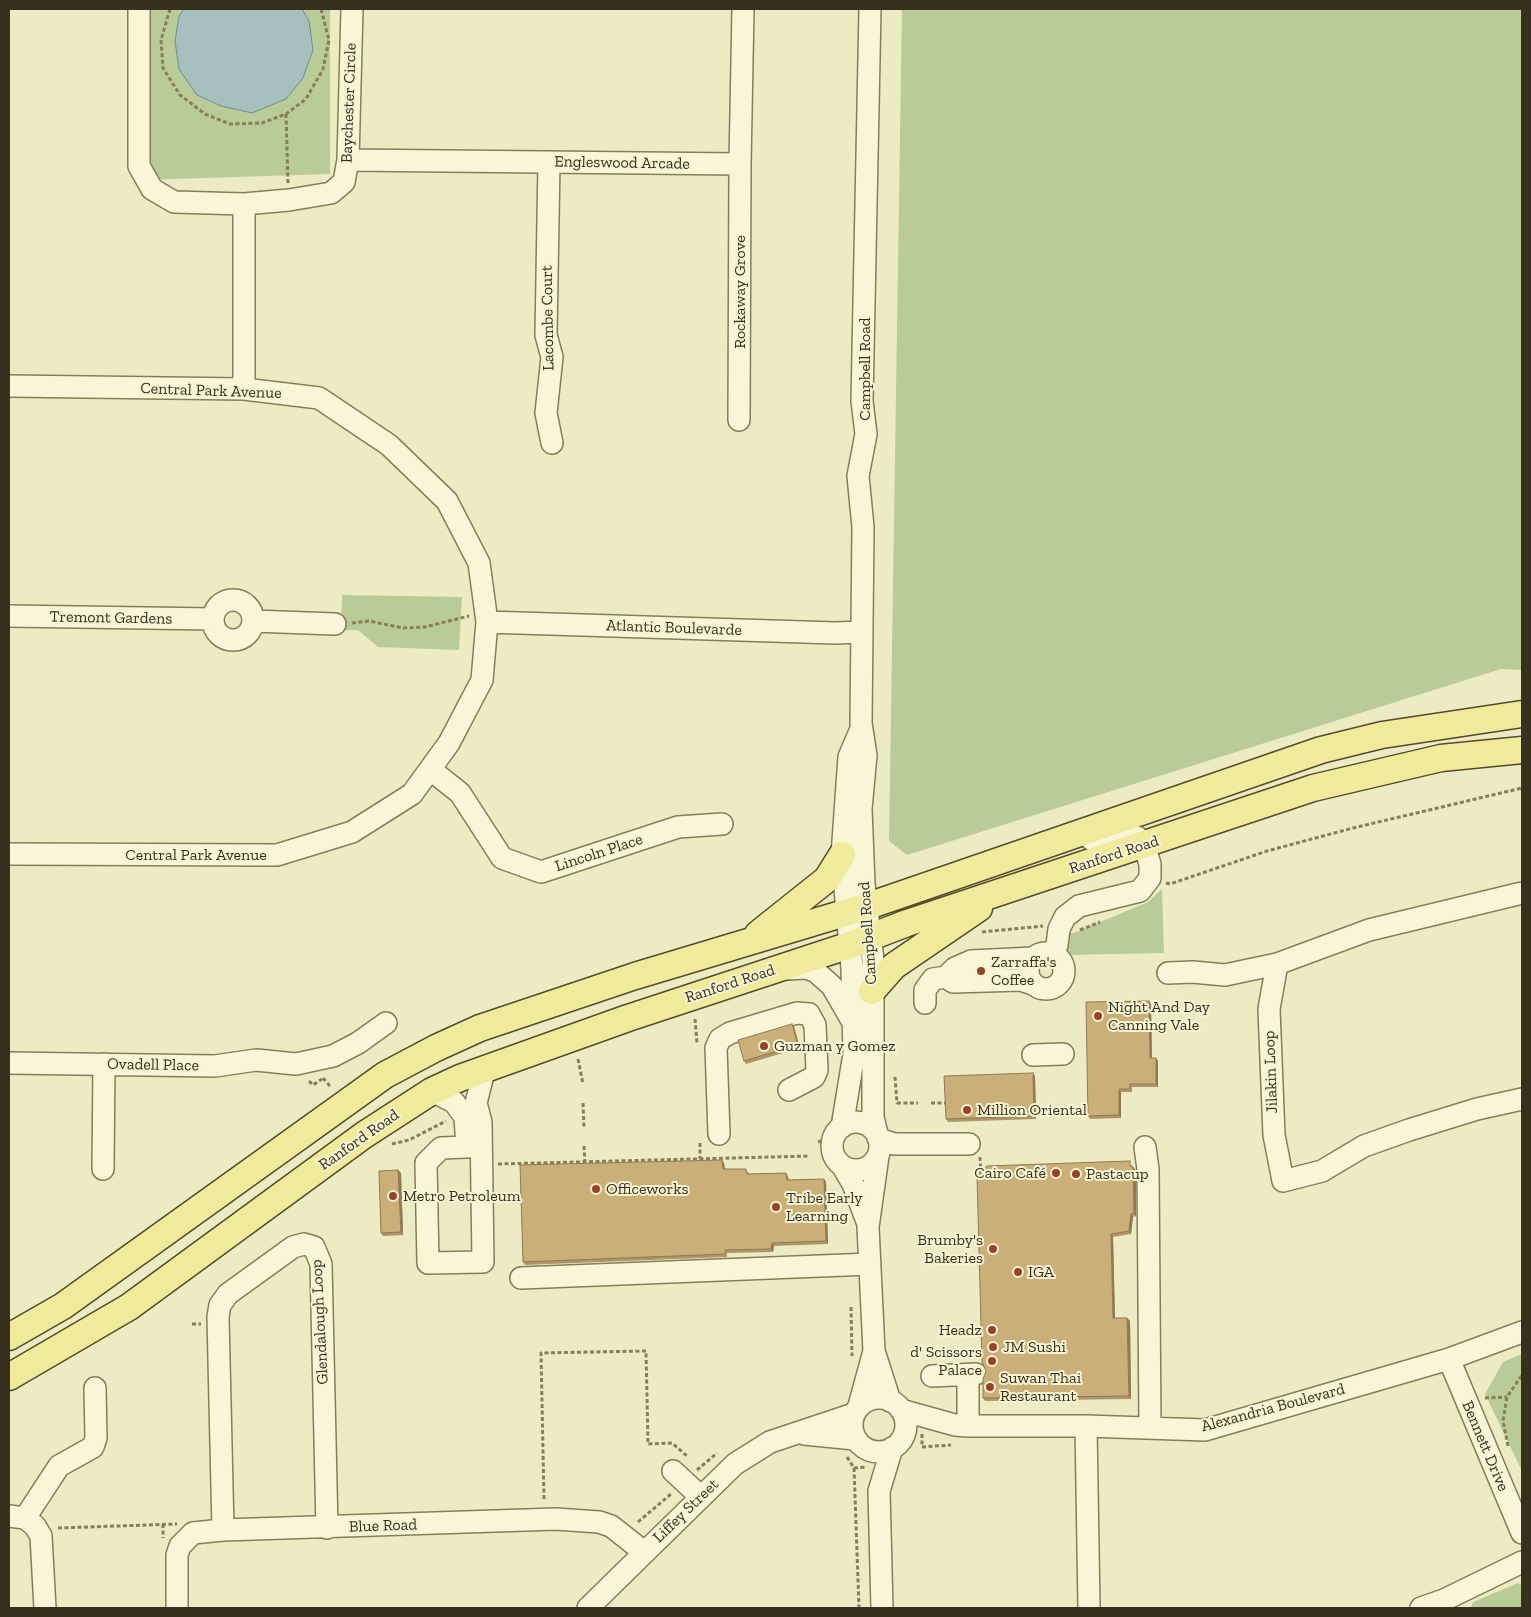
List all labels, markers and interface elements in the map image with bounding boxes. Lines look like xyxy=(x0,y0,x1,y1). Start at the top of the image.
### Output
street label: Baychester Circle xyxy=(337,42,361,164)
street label: Engleswood Arcade xyxy=(554,152,690,174)
street label: Rockaway Grove xyxy=(730,235,750,349)
street label: Lacombe Court xyxy=(537,265,559,371)
street label: Campbell Road xyxy=(855,317,875,421)
street label: Central Park Avenue xyxy=(140,379,282,403)
street label: Tremont Gardens xyxy=(50,607,172,629)
street label: Atlantic Boulevarde xyxy=(606,616,742,640)
street label: Lincoln Place xyxy=(553,830,645,876)
street label: Ranford Road xyxy=(1067,831,1161,879)
street label: Central Park Avenue xyxy=(125,845,267,865)
street label: Campbell Road xyxy=(855,881,881,985)
place label: Zarraffa's Coffee xyxy=(991,952,1057,990)
street label: Ranford Road xyxy=(683,960,777,1008)
marker: Zarraffa's Coffee xyxy=(975,965,987,977)
place label: Night And Day Canning Vale xyxy=(1108,997,1210,1035)
marker: Night And Day Canning Vale xyxy=(1092,1010,1104,1022)
street label: Jilakin Loop xyxy=(1260,1030,1282,1114)
place label: Guzman y Gomez xyxy=(774,1036,896,1056)
marker: Guzman y Gomez xyxy=(758,1040,770,1052)
street label: Ovadell Place xyxy=(107,1055,199,1075)
place label: Million Oriental xyxy=(977,1100,1087,1120)
marker: Million Oriental xyxy=(961,1104,973,1116)
street label: Ranford Road xyxy=(315,1105,403,1175)
place label: Cairo Café xyxy=(974,1163,1046,1183)
place label: Pastacup xyxy=(1086,1164,1149,1184)
marker: Cairo Café xyxy=(1050,1167,1062,1179)
marker: Pastacup xyxy=(1070,1168,1082,1180)
place label: Officeworks xyxy=(606,1179,689,1199)
marker: Officeworks xyxy=(590,1183,602,1195)
place label: Metro Petroleum xyxy=(403,1186,521,1206)
place label: Tribe Early Learning xyxy=(786,1188,863,1226)
marker: Metro Petroleum xyxy=(387,1190,399,1202)
marker: Tribe Early Learning xyxy=(770,1201,782,1213)
place label: Brumby's Bakeries xyxy=(917,1230,983,1268)
marker: Brumby's Bakeries xyxy=(987,1243,999,1255)
street label: Glendalough Loop xyxy=(307,1259,333,1385)
place label: IGA xyxy=(1028,1262,1054,1282)
marker: IGA xyxy=(1012,1266,1024,1278)
place label: Headz xyxy=(939,1320,982,1340)
marker: Headz xyxy=(986,1324,998,1336)
place label: JM Sushi xyxy=(1003,1337,1066,1357)
marker: JM Sushi xyxy=(987,1341,999,1353)
place label: d' Scissors Palace xyxy=(910,1342,982,1380)
marker: d' Scissors Palace xyxy=(986,1355,998,1367)
place label: Suwan Thai Restaurant xyxy=(1000,1368,1081,1406)
street label: Alexandria Boulevard xyxy=(1199,1380,1347,1436)
marker: Suwan Thai Restaurant xyxy=(984,1381,996,1393)
street label: Bennett Drive xyxy=(1457,1398,1513,1494)
street label: Liffey Street xyxy=(649,1475,723,1547)
street label: Blue Road xyxy=(349,1515,417,1537)

